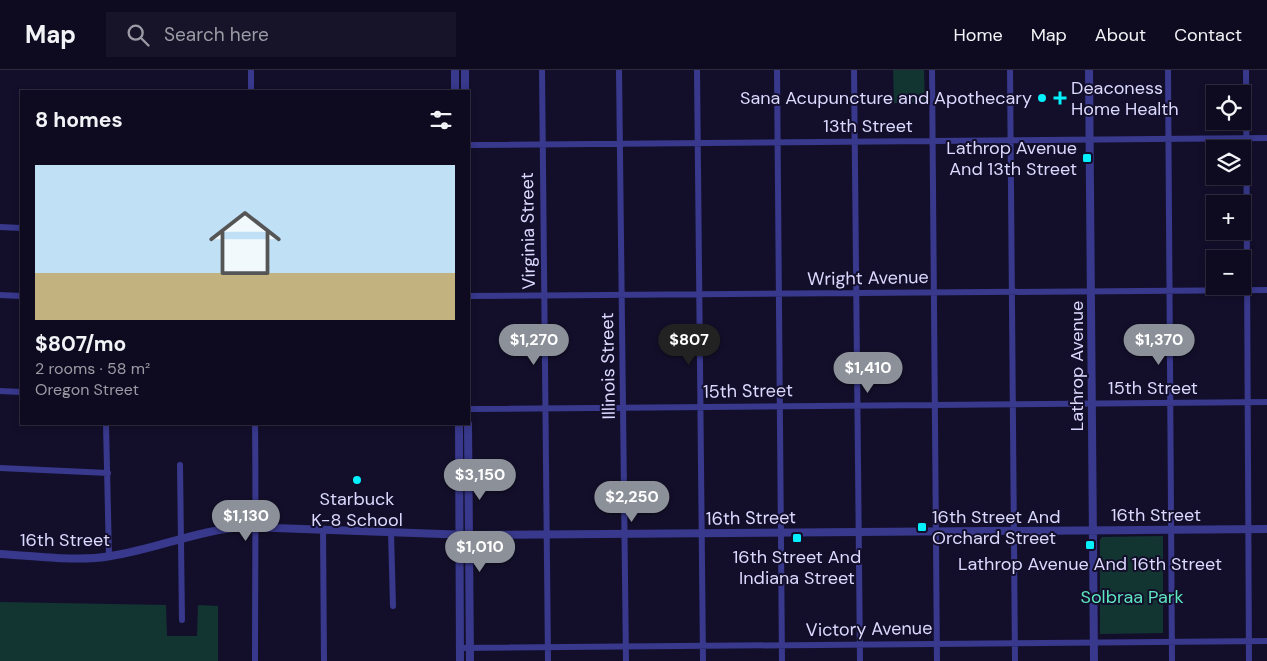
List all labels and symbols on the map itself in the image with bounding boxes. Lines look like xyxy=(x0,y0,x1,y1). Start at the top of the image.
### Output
place label: Deaconess Home Health xyxy=(1071,76,1179,121)
place label: Sana Acupuncture and Apothecary xyxy=(740,86,1032,110)
marker: Deaconess Home Health xyxy=(1053,91,1067,105)
marker: Sana Acupuncture and Apothecary xyxy=(1036,92,1048,104)
street label: 13th Street xyxy=(823,114,913,138)
place label: Lathrop Avenue And 13th Street xyxy=(946,136,1077,181)
marker: Lathrop Avenue And 13th Street xyxy=(1081,152,1093,164)
street label: Virginia Street xyxy=(515,172,541,290)
street label: Wright Avenue xyxy=(807,265,929,291)
street label: Lathrop Avenue xyxy=(1065,301,1089,431)
street label: Illinois Street xyxy=(595,312,621,420)
pin: $1,270 xyxy=(493,324,575,366)
pin: $807 xyxy=(659,324,719,366)
pin: $1,370 xyxy=(1118,324,1200,366)
pin: $1,410 xyxy=(827,352,909,394)
street label: 15th Street xyxy=(1108,376,1198,400)
street label: 15th Street xyxy=(703,378,793,404)
pin: $3,150 xyxy=(439,458,521,501)
marker: Starbuck K-8 School xyxy=(351,474,363,486)
pin: $2,250 xyxy=(591,480,673,523)
place label: Starbuck K-8 School xyxy=(311,487,403,532)
pin: $1,130 xyxy=(205,500,287,542)
street label: 16th Street xyxy=(1111,503,1201,527)
street label: 16th Street xyxy=(706,505,796,531)
place label: 16th Street And Orchard Street xyxy=(932,505,1060,550)
marker: 16th Street And Orchard Street xyxy=(916,521,928,533)
street label: 16th Street xyxy=(20,528,110,552)
pin: $1,010 xyxy=(439,530,521,573)
marker: 16th Street And Indiana Street xyxy=(791,532,803,544)
marker: Lathrop Avenue And 16th Street xyxy=(1084,539,1096,551)
place label: 16th Street And Indiana Street xyxy=(733,545,861,590)
place label: Lathrop Avenue And 16th Street xyxy=(958,552,1222,576)
park label: Solbraa Park xyxy=(1081,585,1183,609)
street label: Victory Avenue xyxy=(806,616,932,642)

